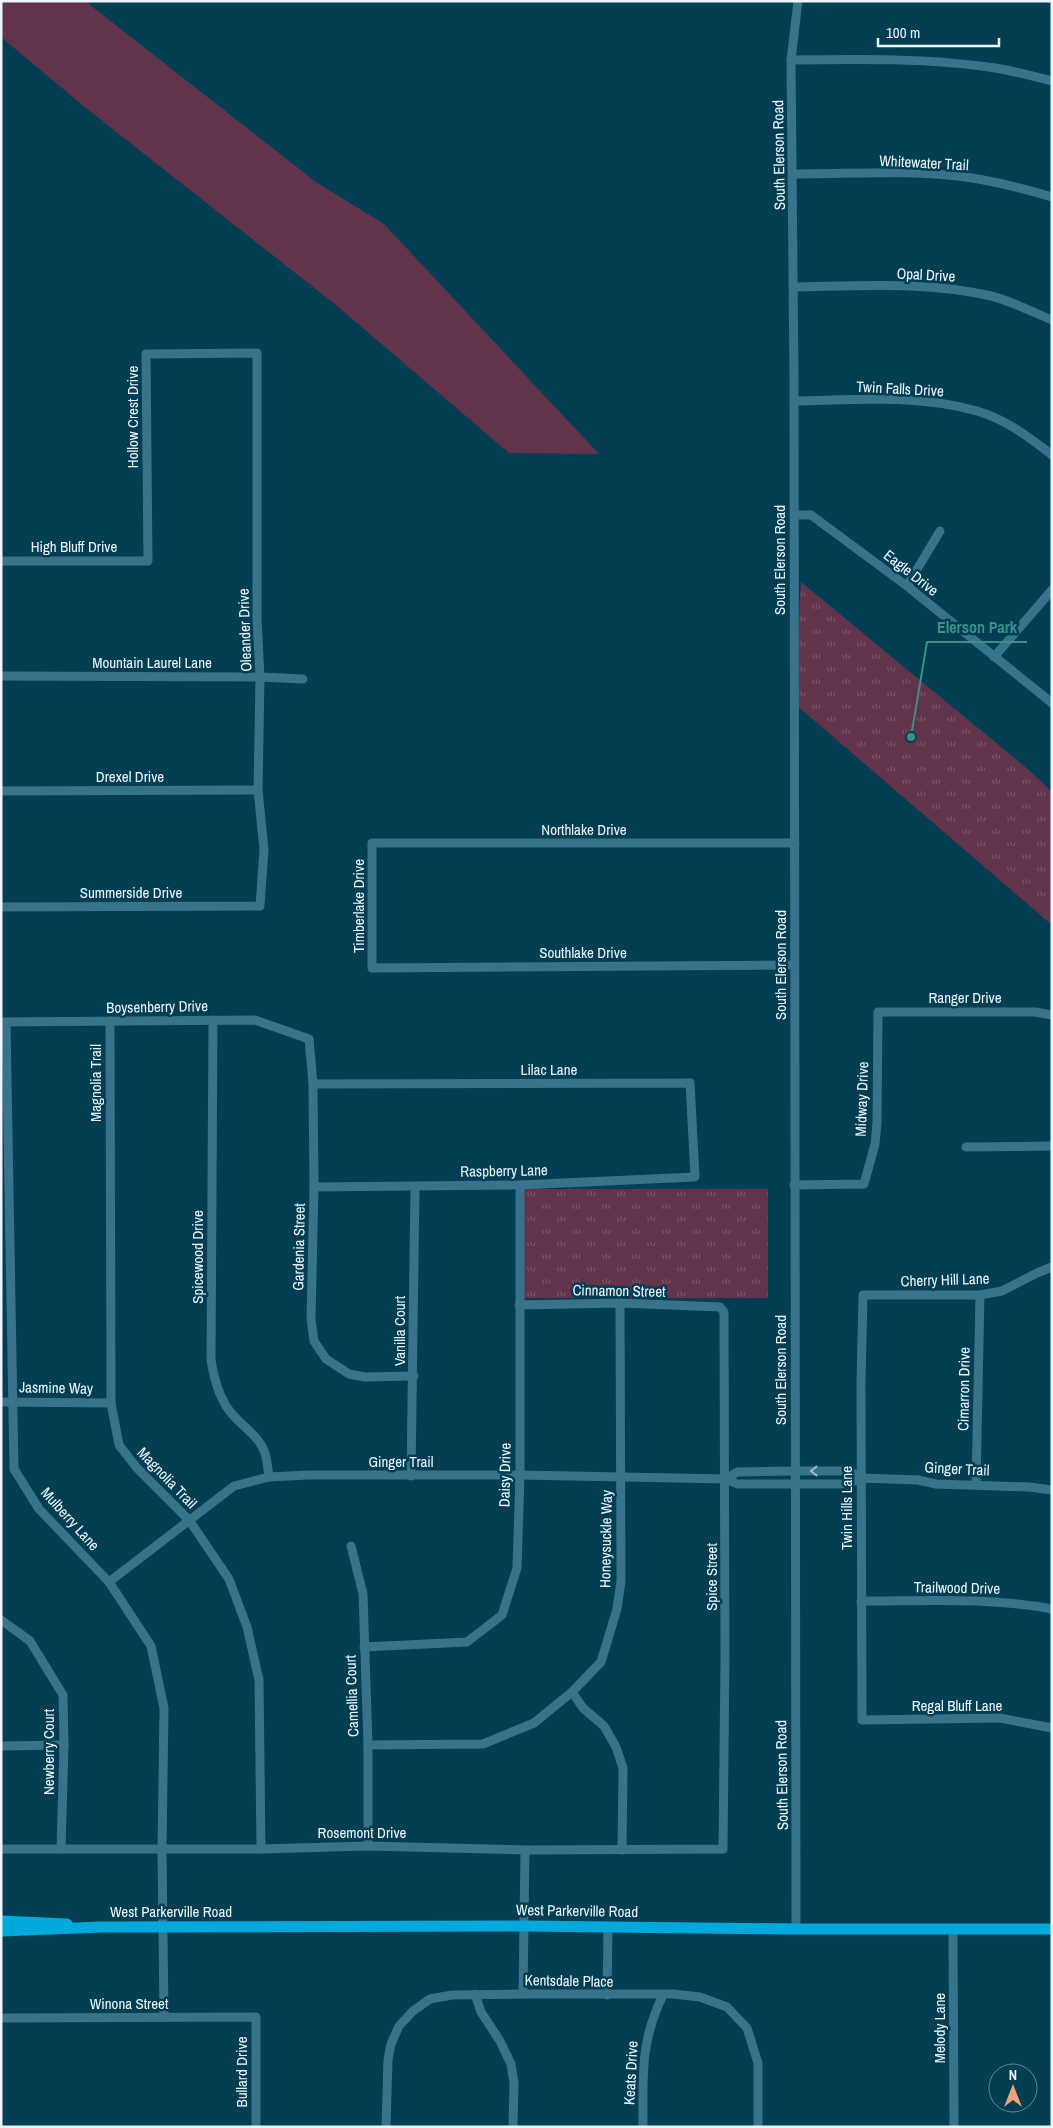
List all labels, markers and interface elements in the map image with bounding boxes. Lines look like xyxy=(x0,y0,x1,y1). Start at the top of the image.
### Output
scale bar xyxy=(878,15,999,47)
text: 100 m xyxy=(886,22,920,43)
street label: South Elerson Road xyxy=(767,100,790,210)
street label: Whitewater Trail xyxy=(879,150,969,175)
street label: Opal Drive xyxy=(896,262,956,287)
street label: Hollow Crest Drive xyxy=(122,366,143,468)
street label: Twin Falls Drive xyxy=(856,376,944,401)
street label: South Elerson Road xyxy=(769,505,790,615)
street label: High Bluff Drive xyxy=(31,536,117,557)
street label: Eagle Drive xyxy=(880,545,943,601)
street label: Oleander Drive xyxy=(233,588,256,672)
callout: Elerson Park xyxy=(927,611,1027,642)
text: Elerson Park xyxy=(937,616,1018,638)
street label: Mountain Laurel Lane xyxy=(92,652,212,673)
street label: Drexel Drive xyxy=(96,766,164,787)
street label: Northlake Drive xyxy=(541,819,627,840)
street label: Timberlake Drive xyxy=(348,859,369,953)
street label: Summerside Drive xyxy=(80,882,182,903)
street label: South Elerson Road xyxy=(770,910,791,1020)
street label: Southlake Drive xyxy=(539,942,627,963)
street label: Ranger Drive xyxy=(928,987,1002,1008)
street label: Boysenberry Drive xyxy=(106,995,208,1018)
street label: Magnolia Trail xyxy=(85,1044,106,1122)
street label: Lilac Lane xyxy=(521,1059,578,1080)
street label: Midway Drive xyxy=(850,1061,873,1137)
street label: Raspberry Lane xyxy=(460,1159,548,1182)
street label: Gardenia Street xyxy=(287,1202,310,1291)
street label: Spicewood Drive xyxy=(187,1210,208,1304)
street label: Cherry Hill Lane xyxy=(900,1267,990,1292)
street label: Cinnamon Street xyxy=(572,1279,666,1302)
street label: Vanilla Court xyxy=(389,1295,410,1366)
street label: South Elerson Road xyxy=(770,1315,791,1425)
street label: Cimarron Drive xyxy=(952,1347,975,1431)
street label: Jasmine Way xyxy=(19,1376,94,1399)
street label: Magnolia Trail xyxy=(133,1442,202,1513)
street label: Daisy Drive xyxy=(493,1443,516,1507)
street label: Ginger Trail xyxy=(369,1451,433,1472)
street label: Ginger Trail xyxy=(924,1456,990,1481)
one-way arrow xyxy=(810,1466,818,1476)
street label: Twin Hills Lane xyxy=(836,1466,857,1550)
street label: Mulberry Lane xyxy=(36,1482,105,1555)
street label: Honeysuckle Way xyxy=(594,1489,617,1588)
street label: Spice Street xyxy=(701,1543,722,1611)
street label: Trailwood Drive xyxy=(914,1576,1001,1599)
street label: Camellia Court xyxy=(340,1654,363,1737)
street label: Regal Bluff Lane xyxy=(912,1695,1003,1716)
street label: Newberry Court xyxy=(38,1708,59,1795)
street label: South Elerson Road xyxy=(770,1720,793,1830)
street label: Rosemont Drive xyxy=(318,1822,407,1843)
street label: West Parkerville Road xyxy=(516,1899,638,1922)
street label: West Parkerville Road xyxy=(110,1901,232,1922)
street label: Kentsdale Place xyxy=(524,1969,614,1992)
street label: Winona Street xyxy=(90,1993,169,2014)
street label: Melody Lane xyxy=(929,1993,950,2063)
street label: Bullard Drive xyxy=(231,2036,252,2108)
street label: Keats Drive xyxy=(618,2040,643,2106)
north arrow xyxy=(988,2063,1038,2113)
text: N xyxy=(1009,2066,1017,2084)

